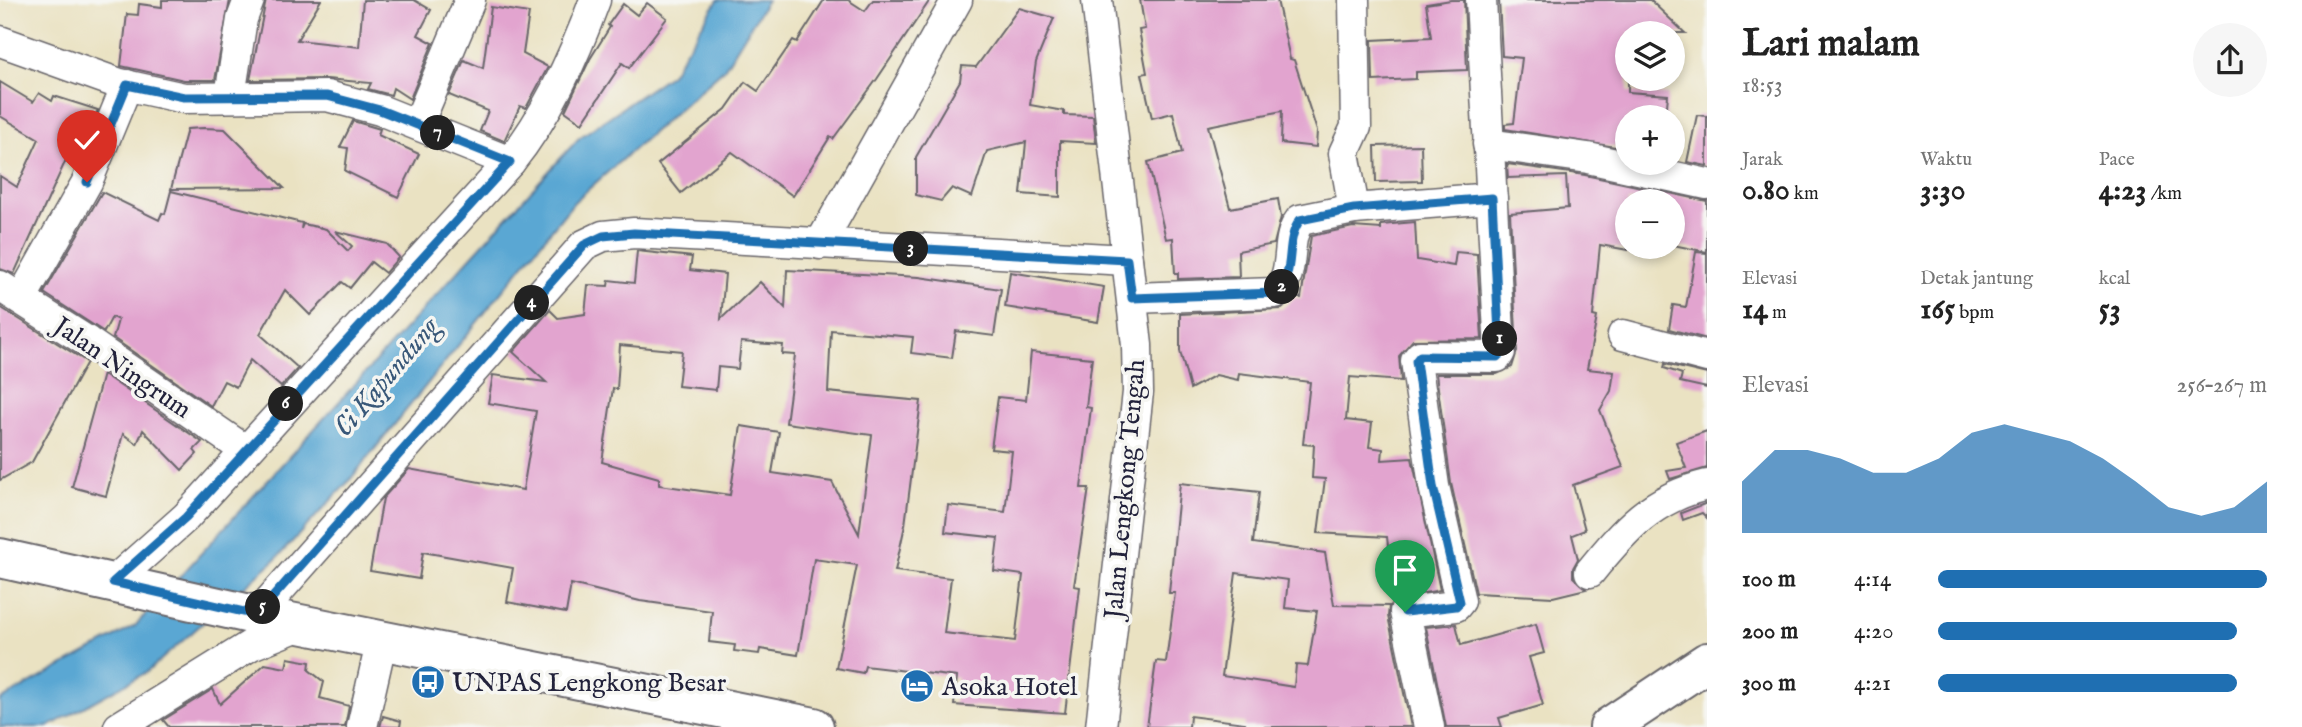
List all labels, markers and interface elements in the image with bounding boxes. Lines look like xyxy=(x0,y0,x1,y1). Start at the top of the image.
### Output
map controls xyxy=(1615,21,1685,259)
button: layers xyxy=(1615,21,1685,91)
text: Lari malam xyxy=(1742,21,1920,69)
button: share xyxy=(2193,23,2267,97)
text: 18:53 xyxy=(1742,71,1783,100)
button: + xyxy=(1615,105,1685,175)
pin xyxy=(57,110,117,182)
pin: 7 xyxy=(420,116,456,150)
text: 7 xyxy=(433,120,442,144)
icon: check xyxy=(68,121,106,159)
text: Jarak xyxy=(1742,148,1783,172)
text: Waktu xyxy=(1920,148,1972,172)
text: Pace xyxy=(2099,148,2135,172)
text: 0.80 xyxy=(1742,172,1790,210)
text: 3:30 xyxy=(1920,172,1965,210)
text: 4:23 xyxy=(2099,172,2147,210)
text: km xyxy=(1790,182,1819,206)
text: /km xyxy=(2147,182,2182,206)
button: − xyxy=(1615,189,1685,259)
pin: 3 xyxy=(894,232,928,266)
text: 3 xyxy=(907,236,914,260)
text: Elevasi xyxy=(1742,267,1797,291)
text: Detak jantung xyxy=(1920,267,2033,291)
text: kcal xyxy=(2099,267,2130,291)
pin: 2 xyxy=(1264,270,1300,304)
text: 2 xyxy=(1277,274,1286,298)
pin: 4 xyxy=(514,286,550,320)
text: 4 xyxy=(527,290,536,314)
text: 14 xyxy=(1742,291,1768,329)
text: 165 xyxy=(1920,291,1955,329)
text: 53 xyxy=(2099,291,2121,329)
text: m xyxy=(1768,301,1787,325)
text: bpm xyxy=(1955,301,1994,325)
street label: Jalan Ningrum xyxy=(44,308,197,426)
water label: Ci Kapundung xyxy=(327,310,448,445)
pin: 1 xyxy=(1482,322,1518,356)
text: 1 xyxy=(1496,326,1503,350)
street label: Jalan Lengkong Tengah xyxy=(1097,358,1153,623)
text: Elevasi xyxy=(1742,371,1809,400)
text: 256–267 m xyxy=(2177,371,2267,400)
pin: 6 xyxy=(268,386,304,422)
text: 6 xyxy=(281,391,290,415)
pin xyxy=(1375,540,1435,612)
icon: arrive xyxy=(1386,551,1424,589)
text: 100 m xyxy=(1742,565,1796,594)
text: 4:14 xyxy=(1854,565,1891,594)
pin: 5 xyxy=(246,590,280,624)
text: 5 xyxy=(259,594,266,618)
text: 200 m xyxy=(1742,617,1798,646)
text: 4:20 xyxy=(1854,617,1893,646)
bus stop icon: UNPAS Lengkong Besar xyxy=(409,663,447,701)
place label: UNPAS Lengkong Besar xyxy=(452,667,727,700)
hotel icon: Asoka Hotel xyxy=(898,667,936,705)
text: 300 m xyxy=(1742,669,1796,698)
text: 4:21 xyxy=(1854,669,1891,698)
place label: Asoka Hotel xyxy=(941,671,1078,704)

